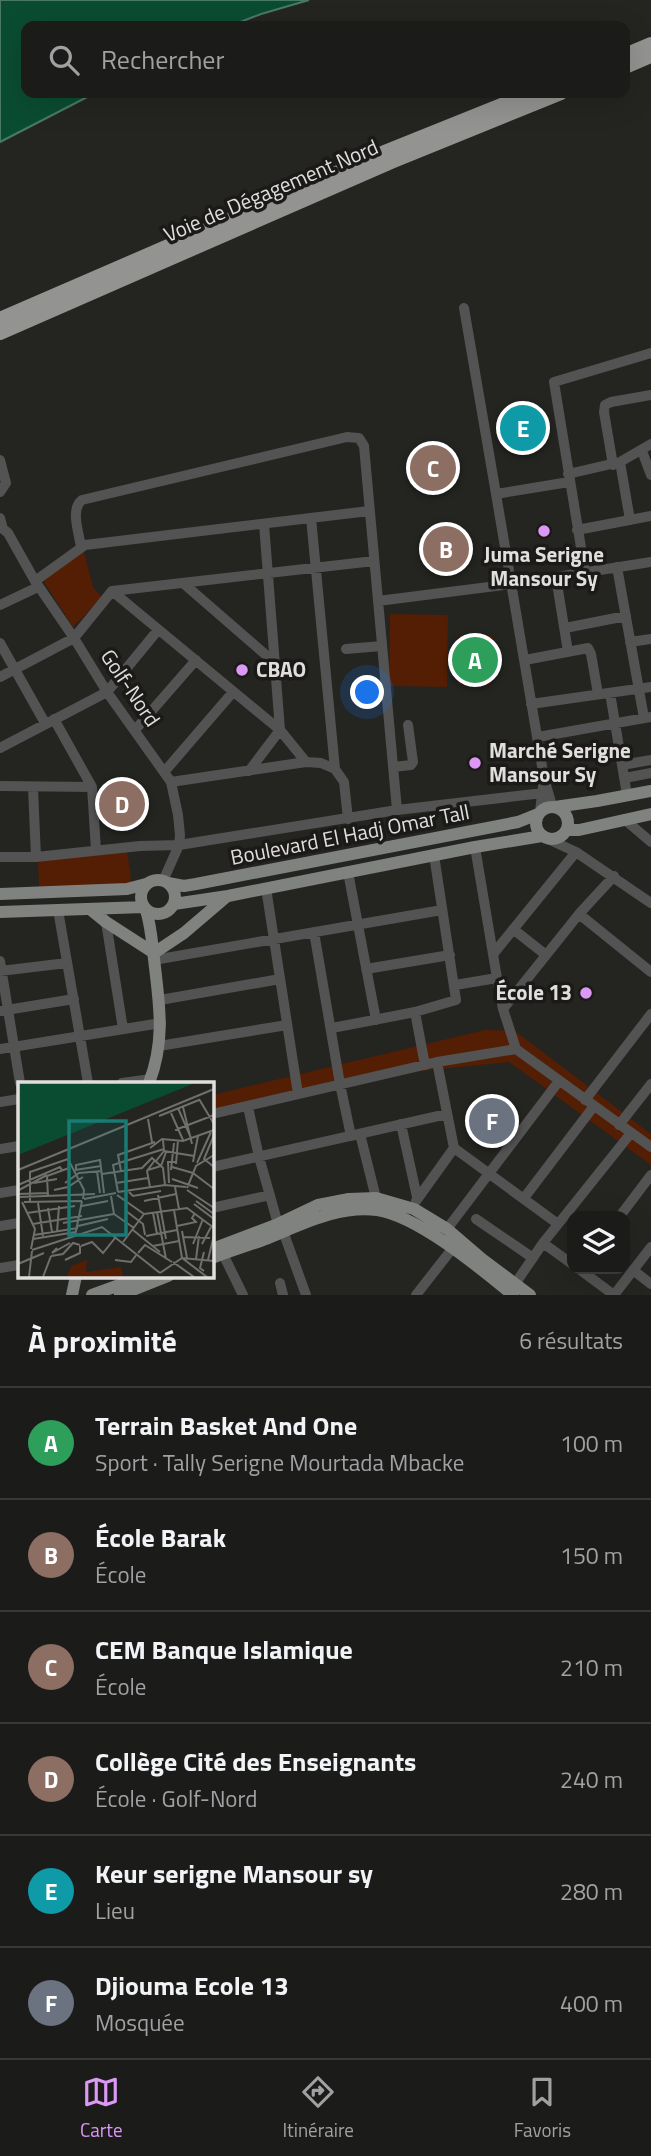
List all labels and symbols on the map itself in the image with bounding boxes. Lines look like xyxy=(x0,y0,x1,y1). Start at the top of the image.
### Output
street label: Voie de Dégagement Nord xyxy=(158,130,383,250)
pin: E xyxy=(500,402,546,454)
pin: C xyxy=(410,442,456,494)
pin: B xyxy=(423,523,469,575)
marker: Juma Serigne Mansour Sy xyxy=(536,523,552,539)
place label: Juma Serigne Mansour Sy xyxy=(484,538,604,594)
pin: A xyxy=(452,634,498,686)
street label: Golf-Nord xyxy=(93,642,169,733)
place label: CBAO xyxy=(256,653,306,685)
marker: CBAO xyxy=(234,662,250,678)
your location xyxy=(350,675,384,709)
place label: Marché Serigne Mansour Sy xyxy=(489,734,631,790)
marker: Marché Serigne Mansour Sy xyxy=(467,755,483,771)
pin: D xyxy=(99,778,145,830)
street label: Boulevard El Hadj Omar Tall xyxy=(227,795,472,873)
place label: École 13 xyxy=(496,976,572,1008)
marker: École 13 xyxy=(578,985,594,1001)
inset map xyxy=(18,1082,214,1278)
pin: F xyxy=(469,1095,515,1147)

